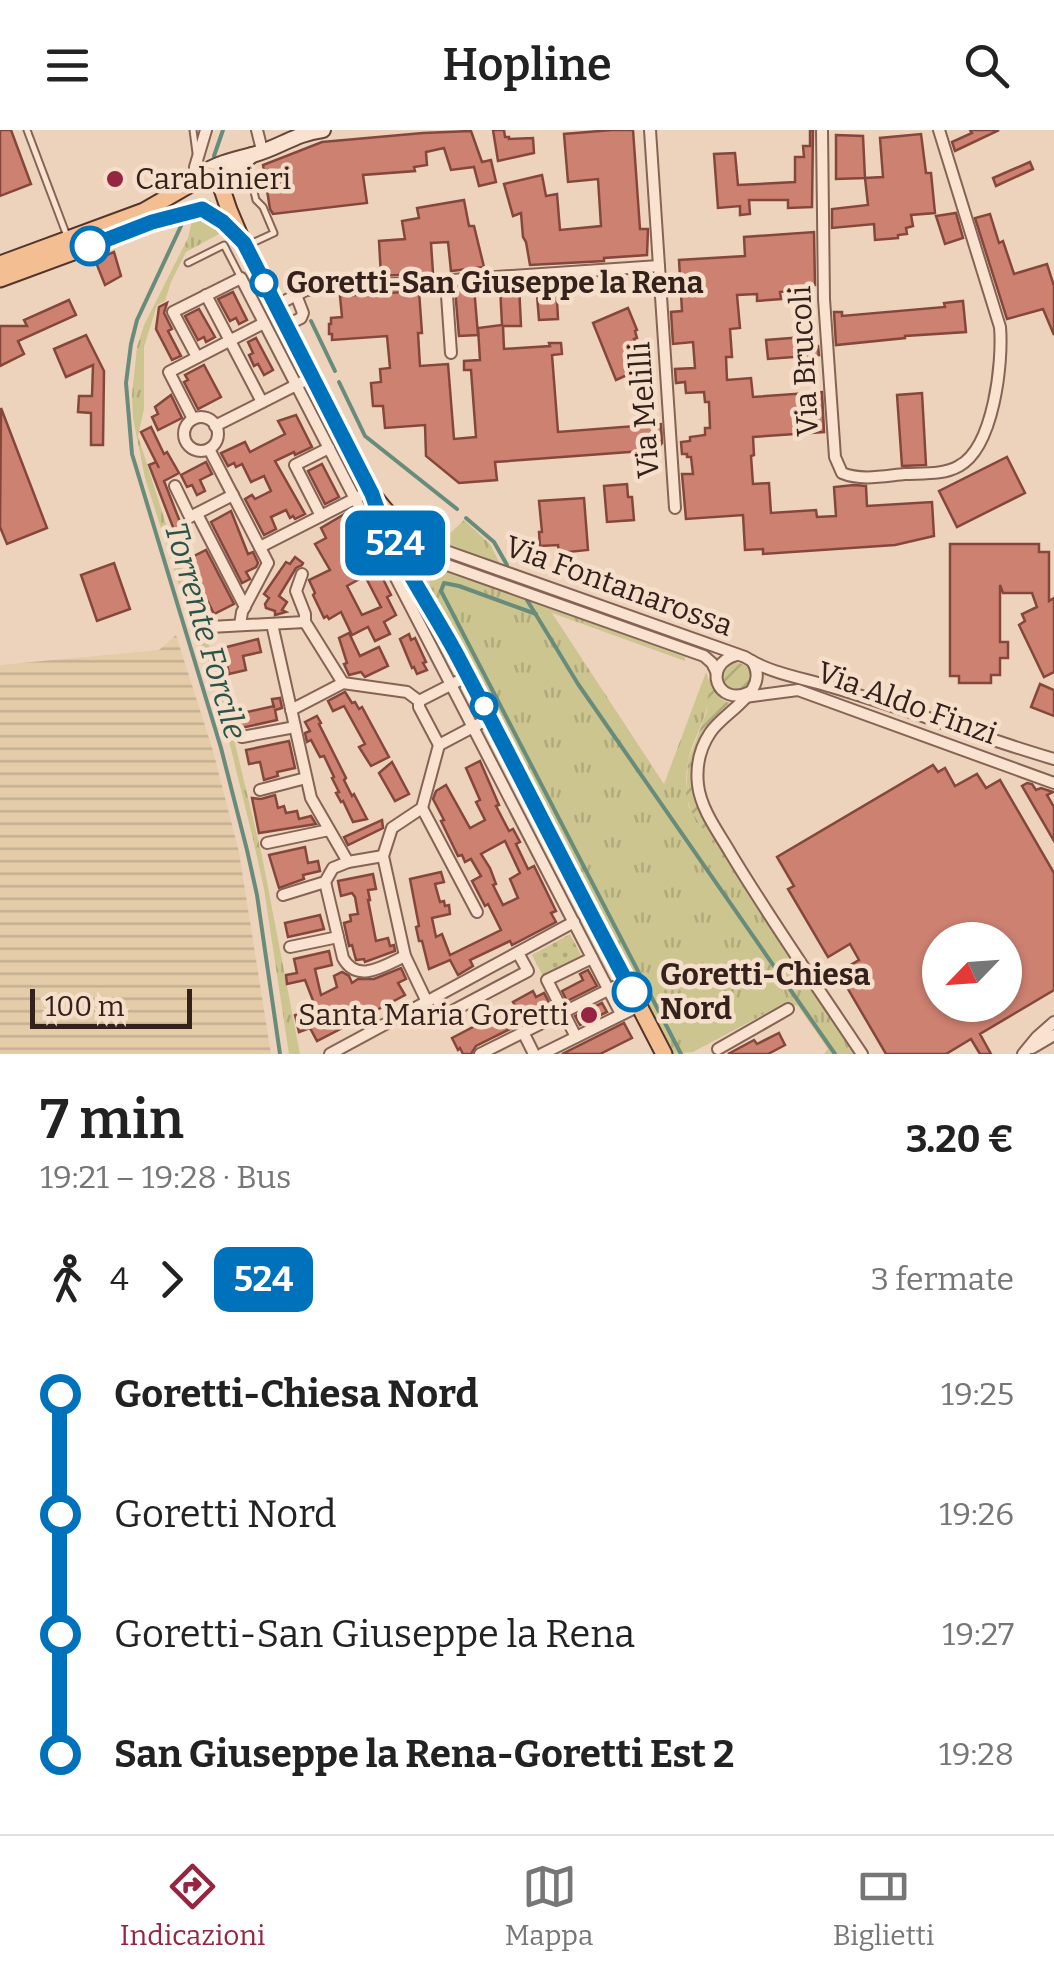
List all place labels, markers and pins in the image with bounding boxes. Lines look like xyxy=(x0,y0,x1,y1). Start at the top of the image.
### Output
place label: Carabinieri xyxy=(135,161,291,197)
marker: Carabinieri xyxy=(104,168,126,190)
unlabelled marker xyxy=(71,227,109,265)
place label: Goretti-San Giuseppe la Rena xyxy=(286,265,704,301)
marker: Goretti-San Giuseppe la Rena xyxy=(251,270,277,296)
unlabelled marker xyxy=(471,693,497,719)
place label: Goretti-Chiesa Nord xyxy=(660,957,871,1027)
marker: Goretti-Chiesa Nord xyxy=(613,973,651,1011)
place label: Santa Maria Goretti xyxy=(298,997,569,1033)
marker: Santa Maria Goretti xyxy=(578,1004,600,1026)

